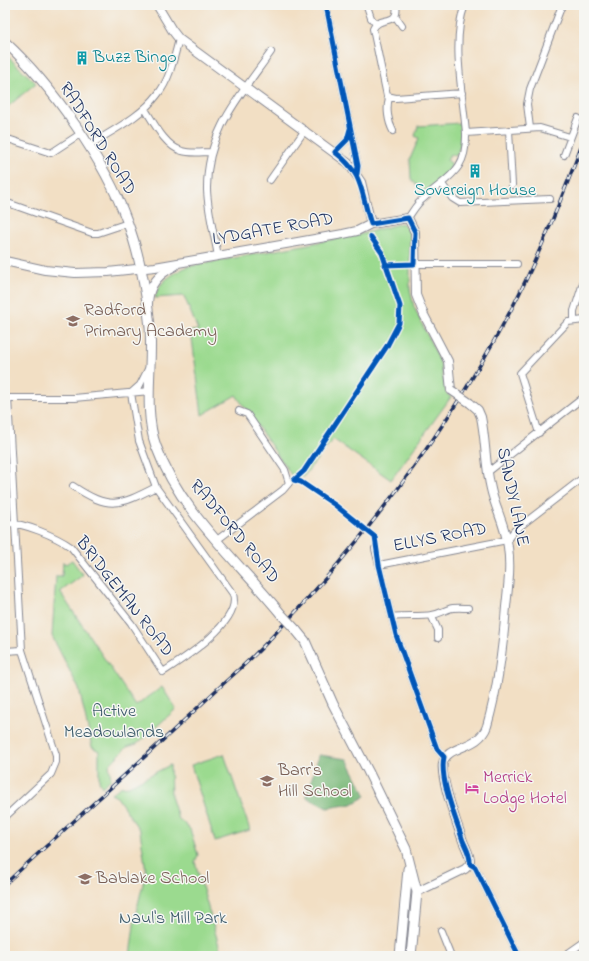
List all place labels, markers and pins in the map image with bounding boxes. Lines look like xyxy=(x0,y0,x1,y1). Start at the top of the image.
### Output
place label: Buzz Bingo xyxy=(92,45,177,72)
building icon: Buzz Bingo xyxy=(74,50,90,66)
building icon: Sovereign House xyxy=(467,163,483,179)
place label: Sovereign House xyxy=(414,178,537,205)
place label: Radford Primary Academy xyxy=(84,298,217,345)
school or university icon: Radford Primary Academy xyxy=(65,313,81,329)
place label: Barr's Hill School xyxy=(277,758,352,805)
place label: Merrick Lodge Hotel xyxy=(483,765,567,813)
school or university icon: Barr's Hill School xyxy=(259,773,275,789)
hotel icon: Merrick Lodge Hotel xyxy=(464,780,480,796)
place label: Bablake School xyxy=(95,866,209,892)
school or university icon: Bablake School xyxy=(77,871,93,887)

